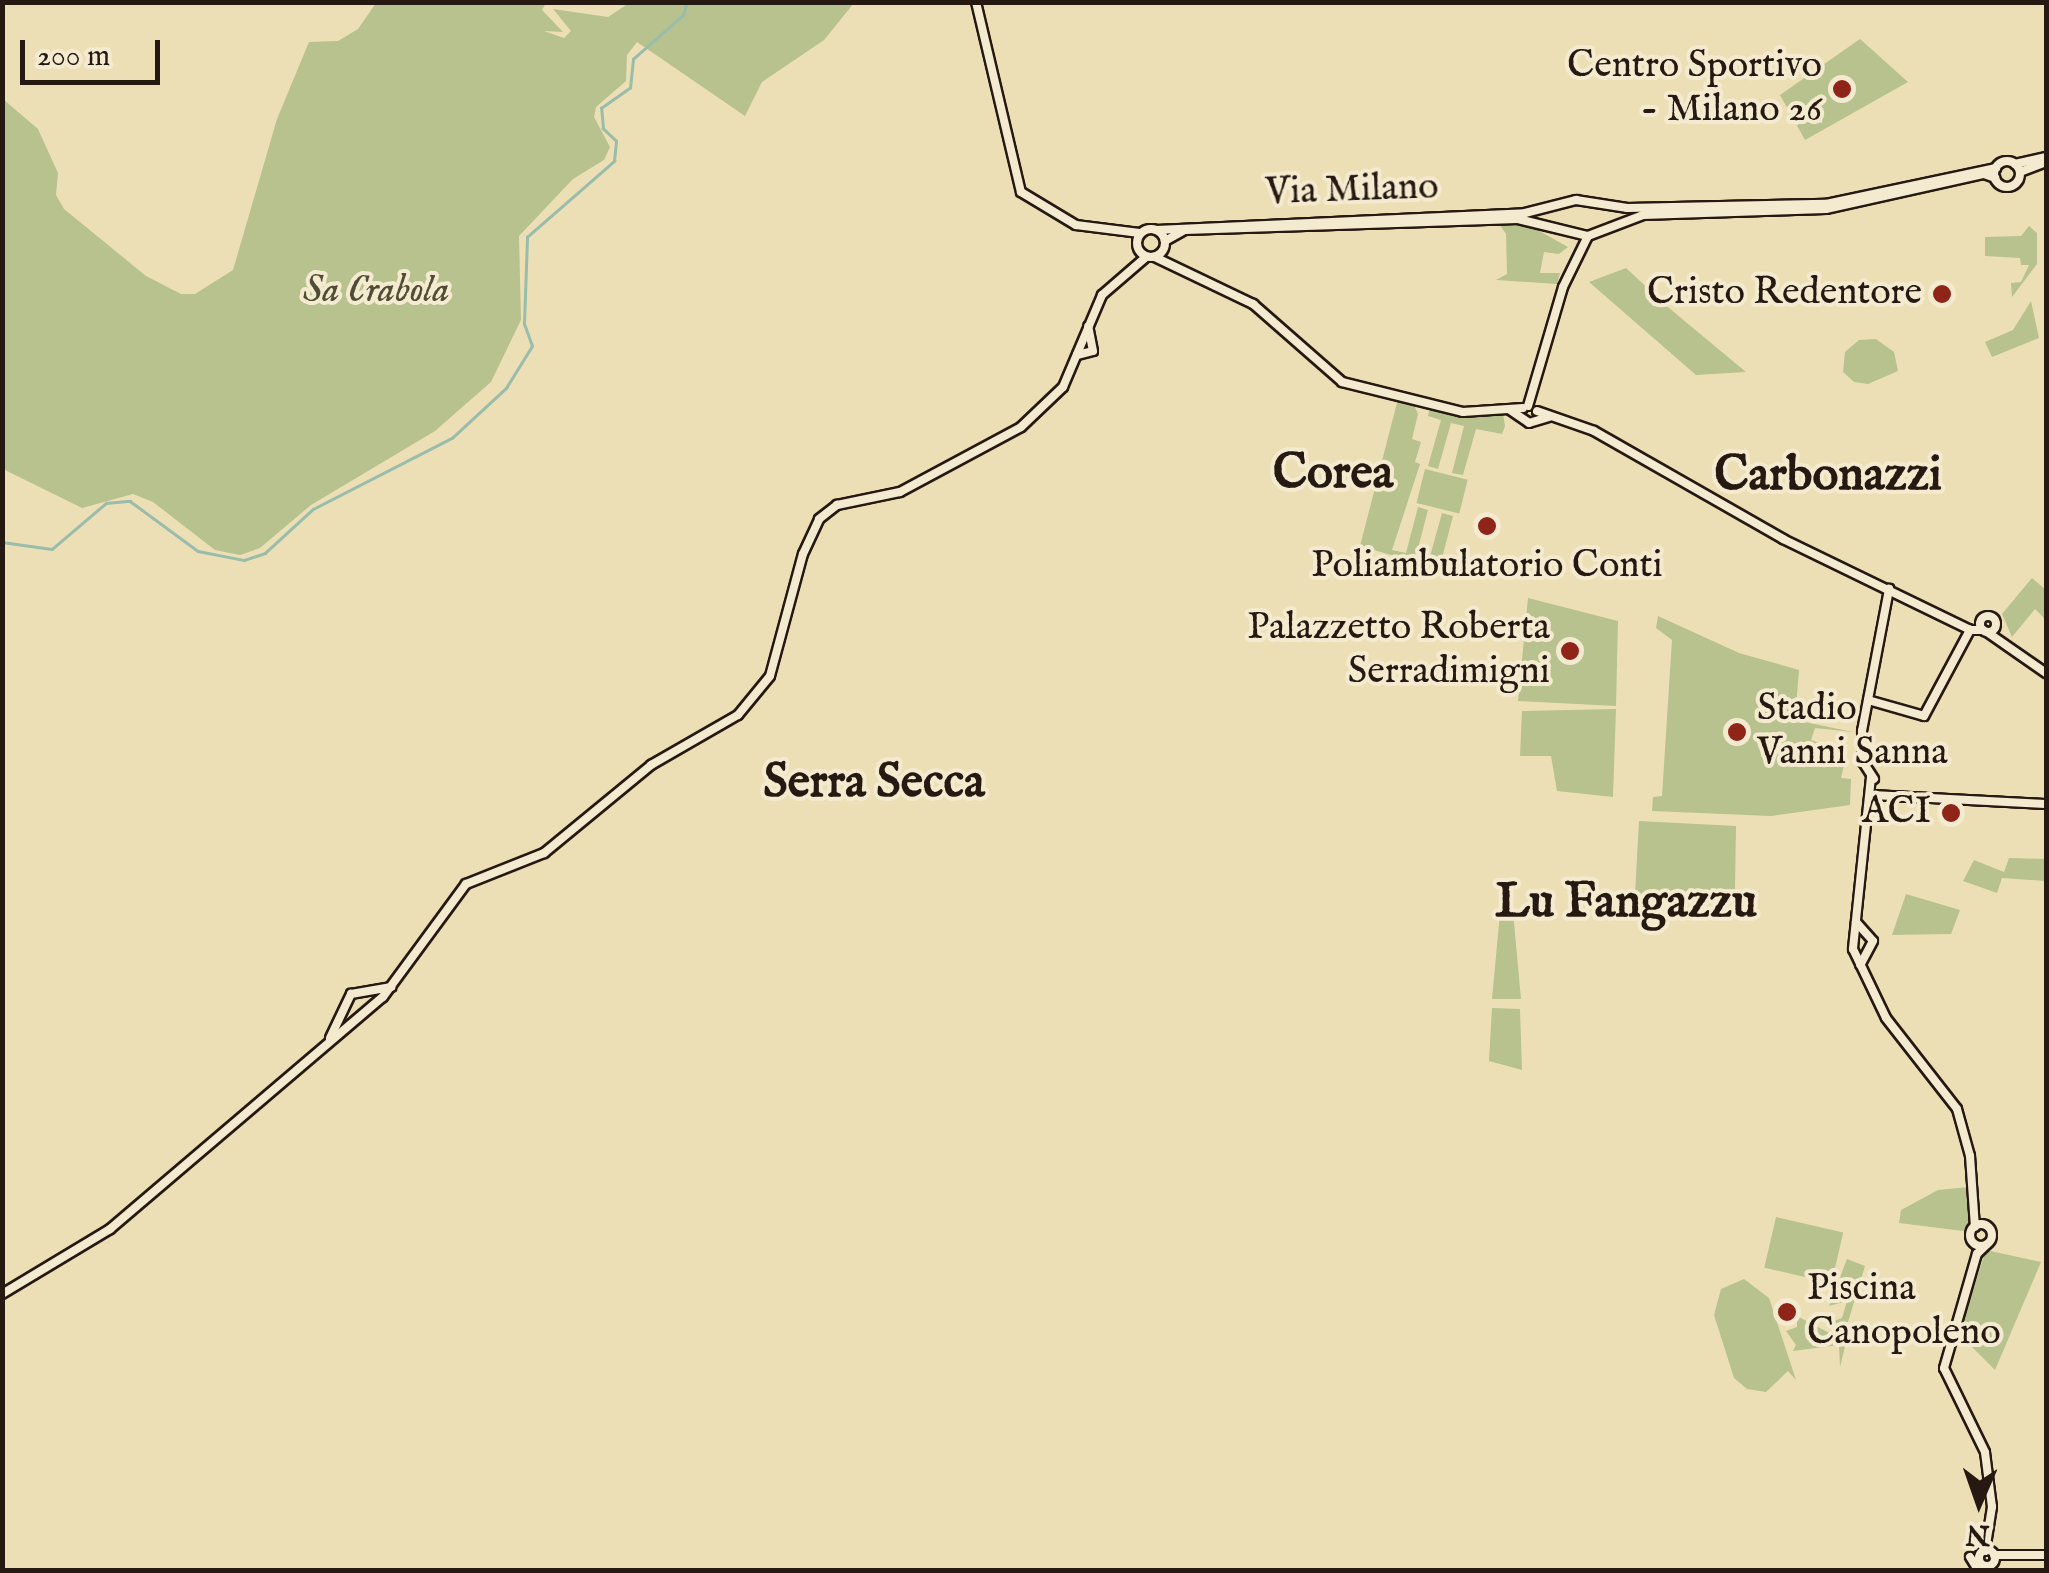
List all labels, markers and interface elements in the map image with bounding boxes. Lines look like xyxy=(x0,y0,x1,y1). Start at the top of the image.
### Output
scale bar xyxy=(25,20,165,82)
text: 200 m xyxy=(37,38,110,76)
place label: Centro Sportivo - Milano 26 xyxy=(1567,44,1822,133)
marker: Centro Sportivo - Milano 26 xyxy=(1831,78,1853,100)
street label: Via Milano xyxy=(1265,165,1439,217)
park label: Sa Crabola xyxy=(303,269,449,315)
place label: Cristo Redentore xyxy=(1647,271,1922,317)
marker: Cristo Redentore xyxy=(1931,283,1953,305)
district label: Corea xyxy=(1273,446,1393,504)
district label: Carbonazzi xyxy=(1714,448,1942,506)
marker: Poliambulatorio Conti xyxy=(1474,513,1500,539)
place label: Poliambulatorio Conti xyxy=(1311,544,1663,590)
place label: Palazzetto Roberta Serradimigni xyxy=(1247,606,1550,696)
marker: Palazzetto Roberta Serradimigni xyxy=(1559,640,1581,662)
place label: Stadio Vanni Sanna xyxy=(1757,687,1948,776)
marker: Stadio Vanni Sanna xyxy=(1726,721,1748,743)
district label: Serra Secca xyxy=(763,755,985,813)
place label: ACI xyxy=(1862,790,1931,836)
marker: ACI xyxy=(1940,802,1962,824)
district label: Lu Fangazzu xyxy=(1495,875,1757,933)
place label: Piscina Canopoleno xyxy=(1807,1267,2001,1356)
marker: Piscina Canopoleno xyxy=(1776,1301,1798,1323)
north arrow xyxy=(1929,1453,2029,1553)
text: N xyxy=(1965,1516,1991,1551)

